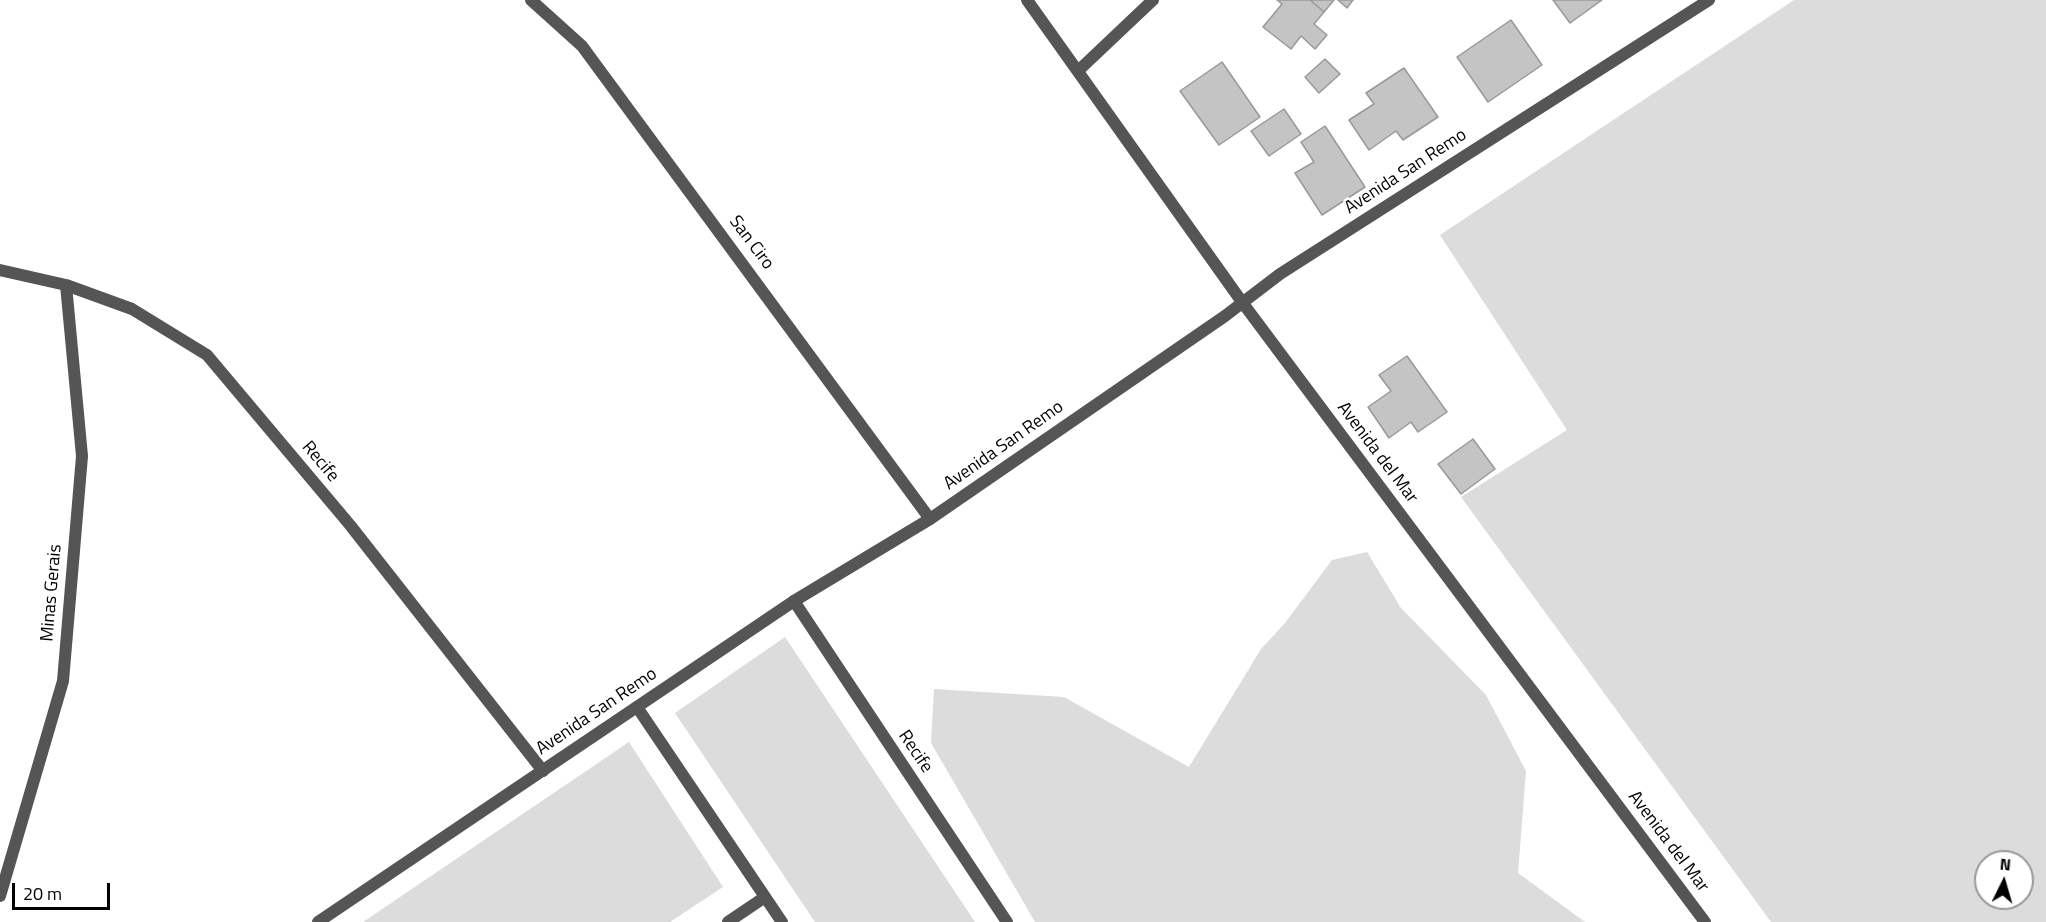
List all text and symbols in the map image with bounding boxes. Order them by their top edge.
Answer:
street label: Avenida San Remo [1341,125,1471,219]
street label: San Ciro [724,212,778,274]
street label: Avenida San Remo [940,397,1068,495]
street label: Avenida del Mar [1332,398,1422,508]
street label: Recife [297,437,343,487]
street label: Minas Gerais [37,543,67,643]
street label: Avenida San Remo [532,664,662,760]
street label: Recife [893,727,937,777]
street label: Avenida del Mar [1623,787,1713,897]
north arrow [1974,850,2034,910]
text: N [1999,852,2012,876]
scale bar [15,871,112,909]
text: 20 m [23,880,62,907]

